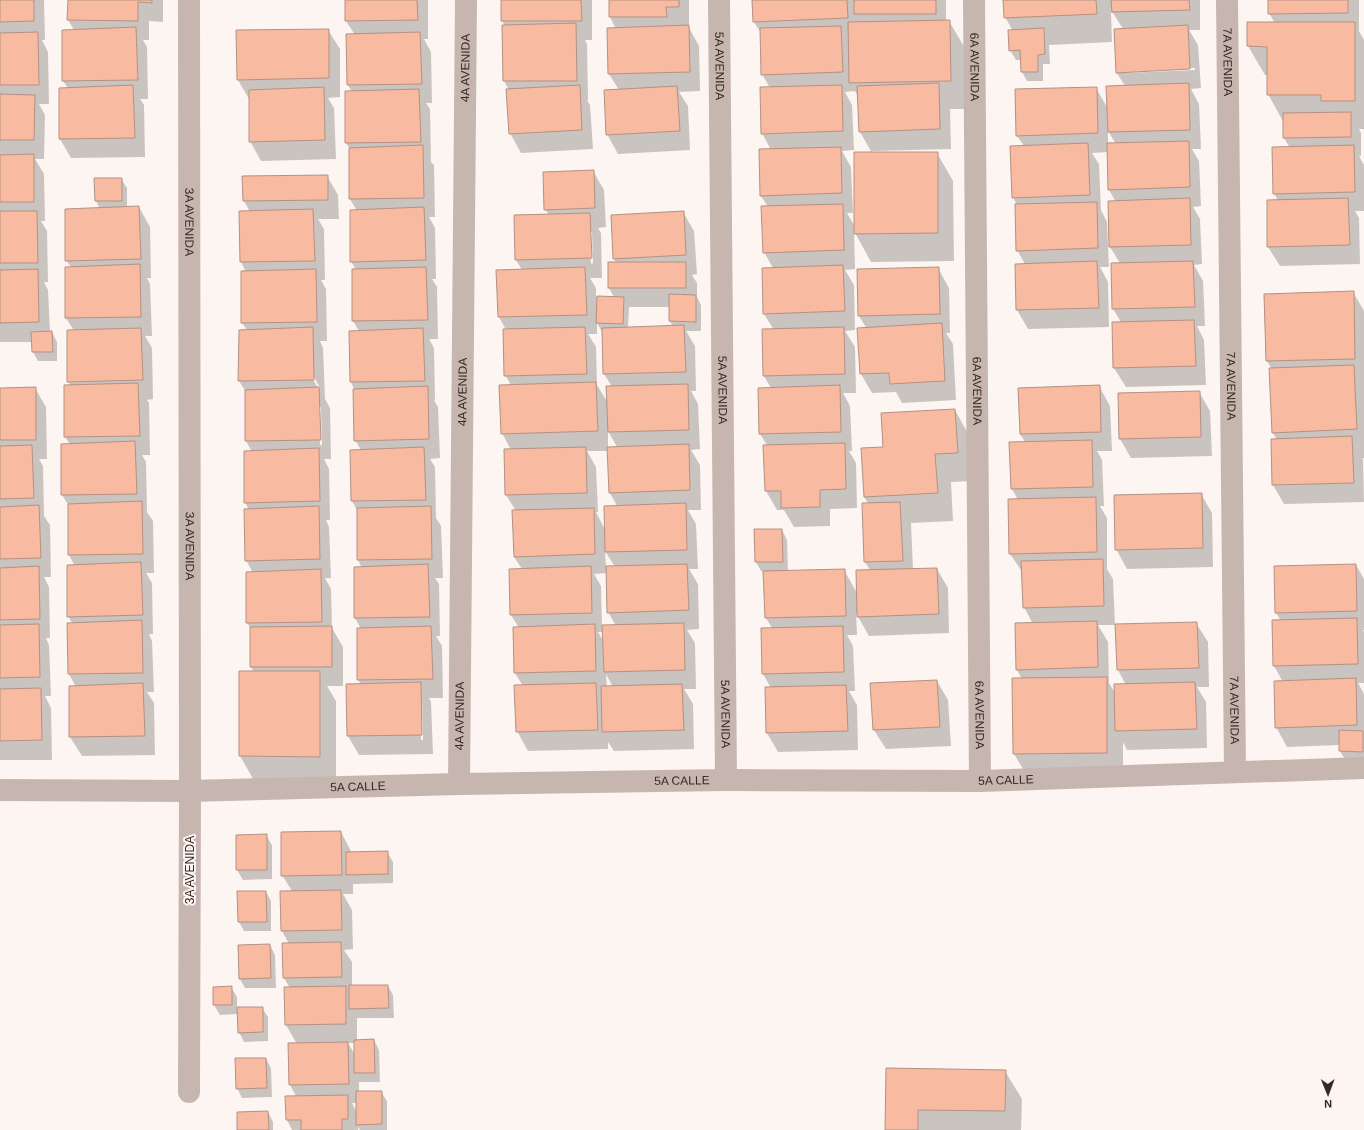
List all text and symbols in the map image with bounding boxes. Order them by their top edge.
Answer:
street label: 7A AVENIDA [1220,28,1235,96]
street label: 5A AVENIDA [712,32,727,100]
street label: 6A AVENIDA [967,33,982,101]
street label: 4A AVENIDA [458,34,473,102]
street label: 3A AVENIDA [182,188,196,256]
street label: 7A AVENIDA [1224,352,1238,420]
street label: 5A AVENIDA [715,356,730,424]
street label: 6A AVENIDA [970,357,984,425]
street label: 4A AVENIDA [455,358,470,426]
street label: 3A AVENIDA [183,512,197,580]
street label: 7A AVENIDA [1227,676,1242,744]
street label: 5A AVENIDA [718,680,733,748]
street label: 6A AVENIDA [972,681,987,749]
street label: 4A AVENIDA [452,682,467,750]
street label: 5A CALLE [978,772,1034,788]
street label: 5A CALLE [654,773,710,788]
street label: 5A CALLE [330,779,386,794]
street label: 3A AVENIDA [183,836,197,904]
north arrow [1308,1074,1348,1114]
text: N [1324,1098,1332,1110]

